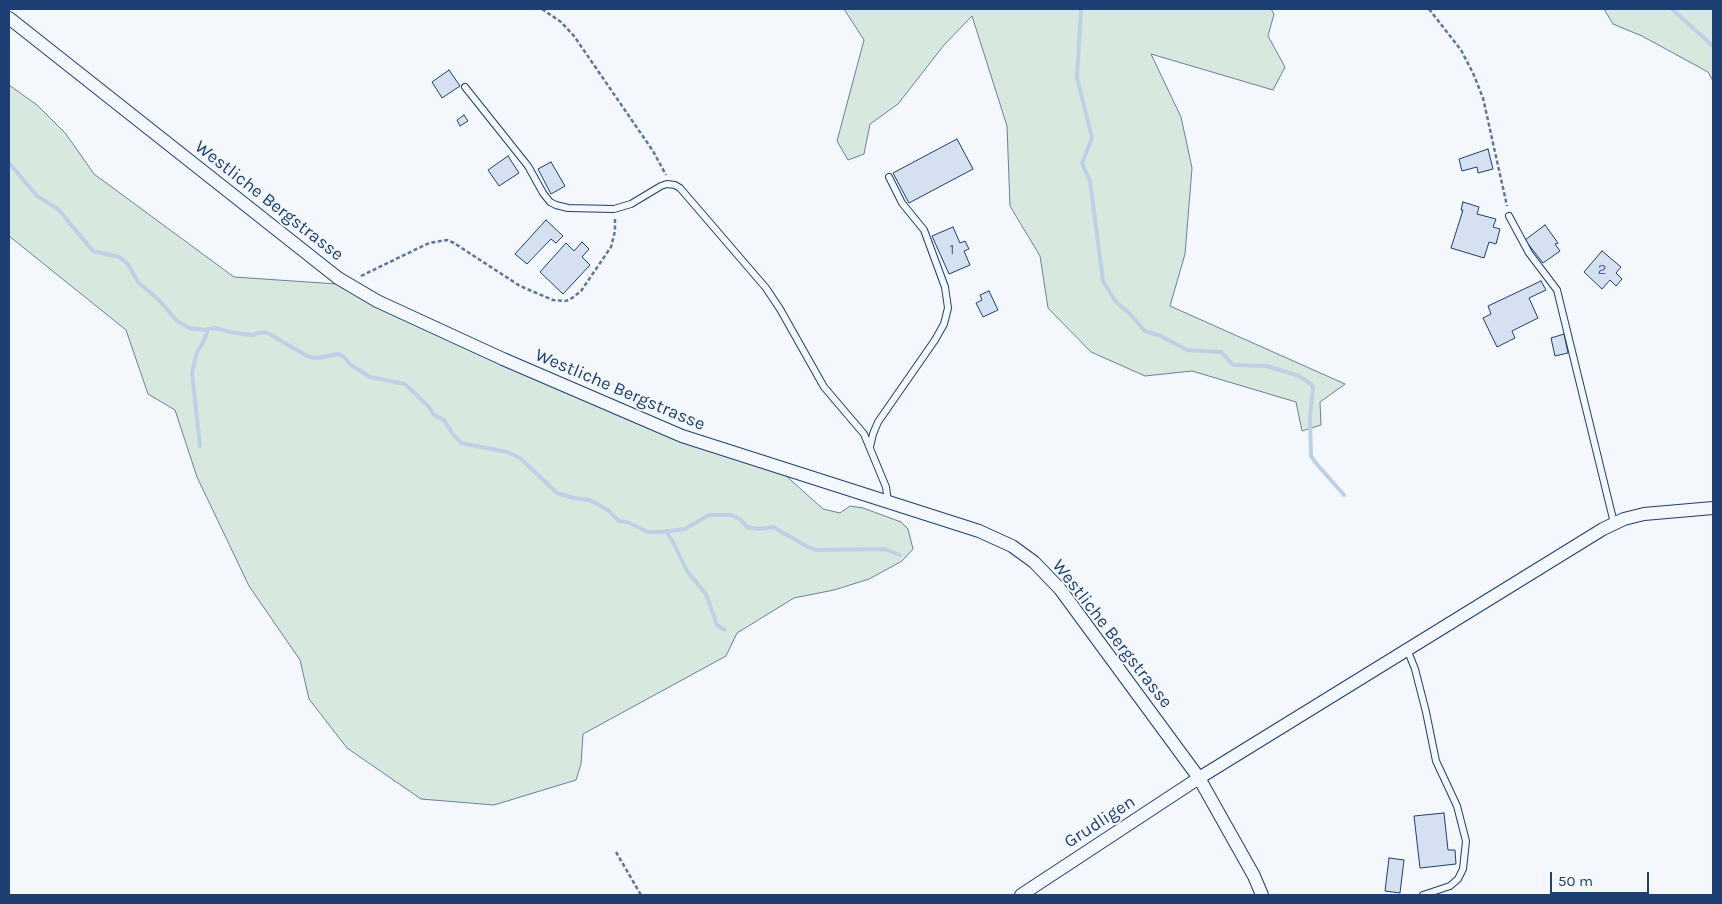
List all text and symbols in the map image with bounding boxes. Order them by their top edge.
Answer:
street label: Westliche Bergstrasse [190,136,348,266]
house number: 1 [950,241,954,259]
house number: 2 [1598,261,1606,279]
street label: Westliche Bergstrasse [532,344,708,436]
street label: Westliche Bergstrasse [1047,555,1177,713]
street label: Grudligen [1060,791,1140,853]
scale bar [1552,862,1651,894]
text: 50 m [1558,872,1593,890]

